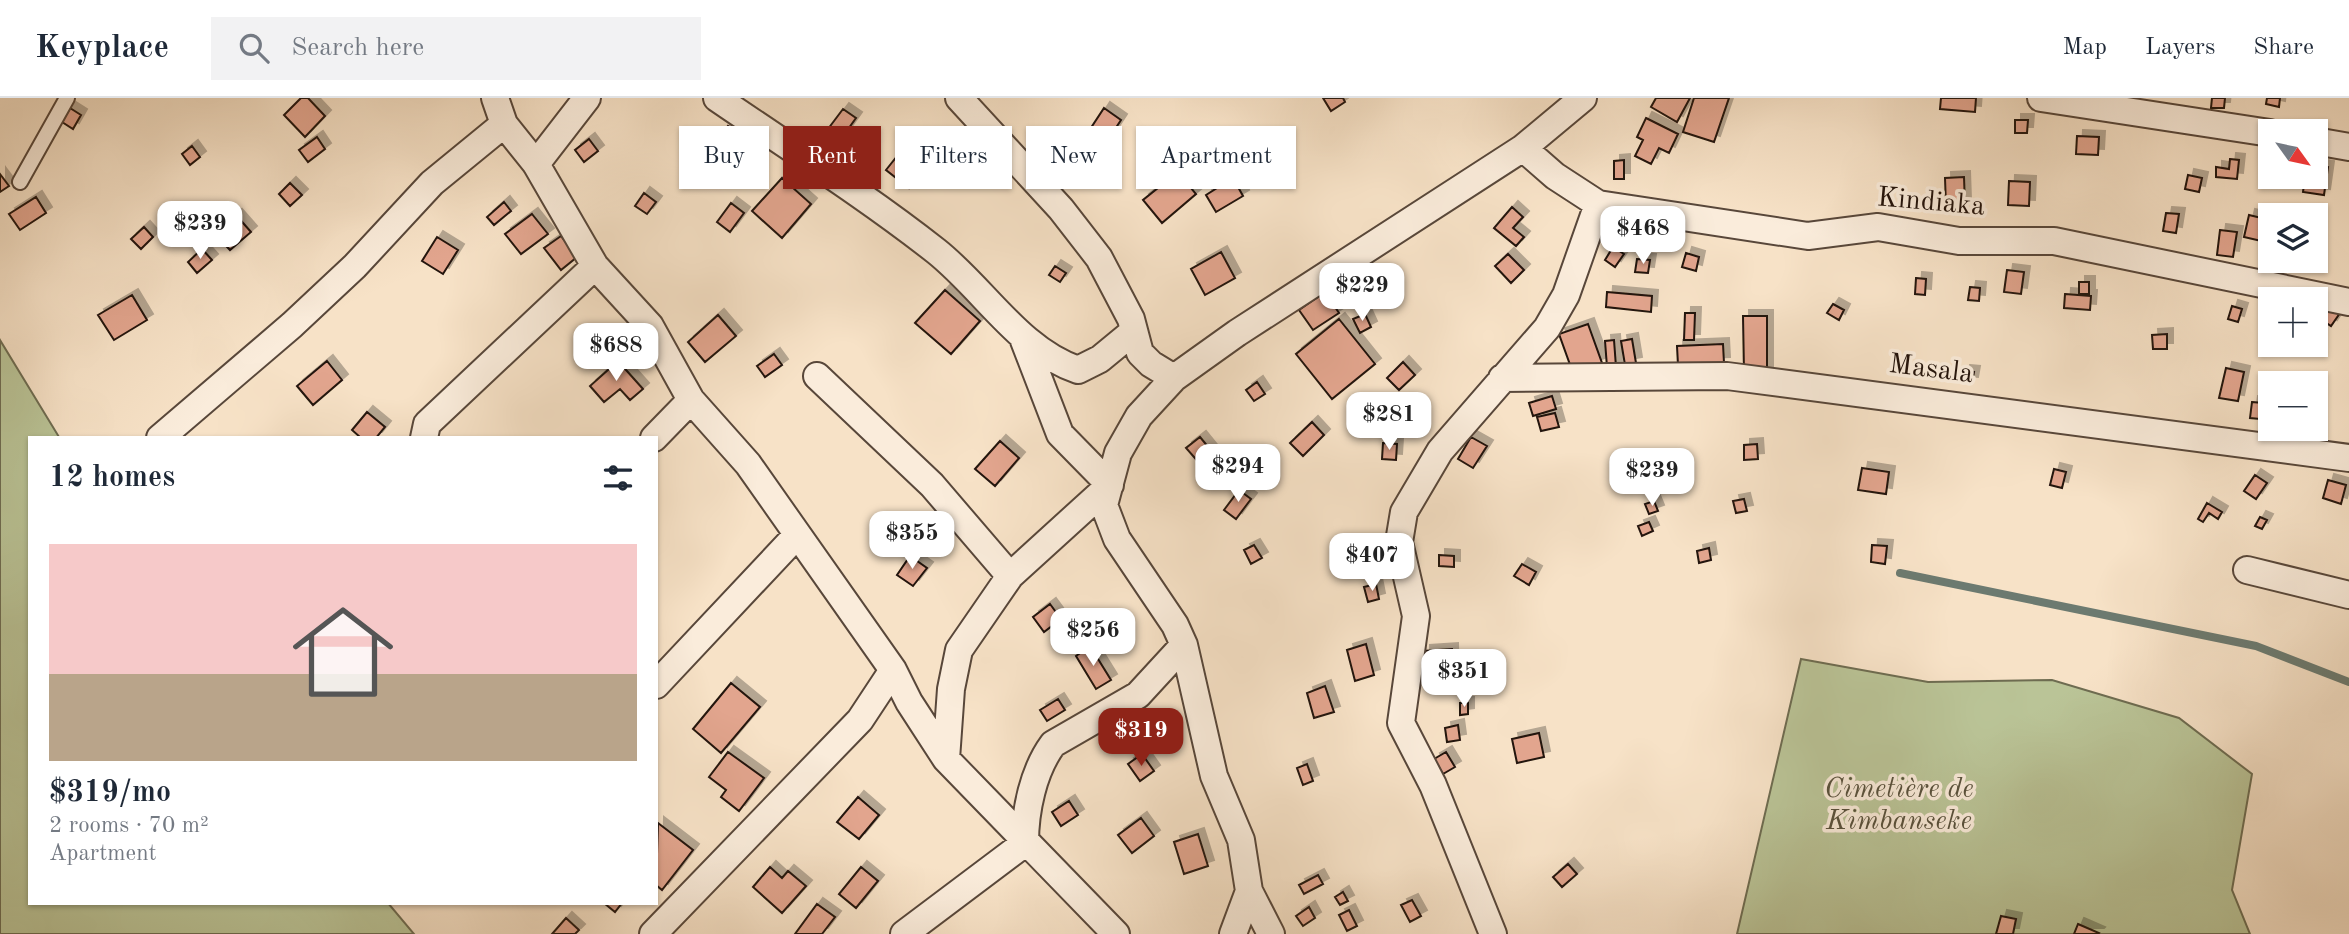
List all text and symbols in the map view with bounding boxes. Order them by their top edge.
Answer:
search box [211,17,701,80]
icon: search [235,29,273,67]
text: Keyplace [35,32,169,65]
text: Search here [291,35,424,61]
text: Map [2063,36,2107,60]
text: Layers [2145,36,2215,60]
text: Share [2253,36,2314,60]
north arrow [2258,119,2328,189]
map controls [2258,119,2328,441]
chip: Buy [679,126,769,189]
chip: Rent [783,126,881,189]
chip: Filters [895,126,1012,189]
chip: New [1026,126,1122,189]
chip: Apartment [1136,126,1296,189]
street label: Kindiaka [1876,184,1986,222]
pin: $239 [159,202,241,261]
button: layers [2258,203,2328,273]
pin: $468 [1602,206,1684,266]
text: $239 [173,212,227,235]
text: $468 [1616,217,1670,240]
pin: $229 [1321,264,1403,323]
text: $229 [1335,274,1389,297]
button: + [2258,287,2328,357]
pin: $688 [575,324,657,383]
text: $688 [589,334,643,357]
street label: Masala [1887,351,1975,389]
button: − [2258,371,2328,441]
pin: $281 [1348,392,1430,452]
text: $281 [1362,403,1416,426]
pin: $294 [1197,444,1279,504]
pin: $239 [1611,448,1693,508]
text: $294 [1211,455,1265,478]
icon: filters [599,459,637,497]
text: $239 [1625,459,1679,482]
text: 12 homes [49,463,175,493]
pin: $355 [871,512,953,571]
text: $355 [885,522,939,545]
pin: $407 [1331,533,1413,593]
text: $407 [1345,544,1399,567]
icon: home [280,589,406,715]
pin: $256 [1052,608,1134,668]
text: $256 [1066,619,1120,642]
pin: $351 [1423,650,1505,709]
text: $351 [1437,660,1491,683]
pin: $319 [1100,708,1182,768]
text: $319 [1114,719,1168,742]
park label: Cimetière de Kimbanseke [1824,776,1974,836]
text: $319/mo [49,778,171,808]
text: 2 rooms · 70 m² [49,814,209,837]
text: Apartment [49,842,157,865]

